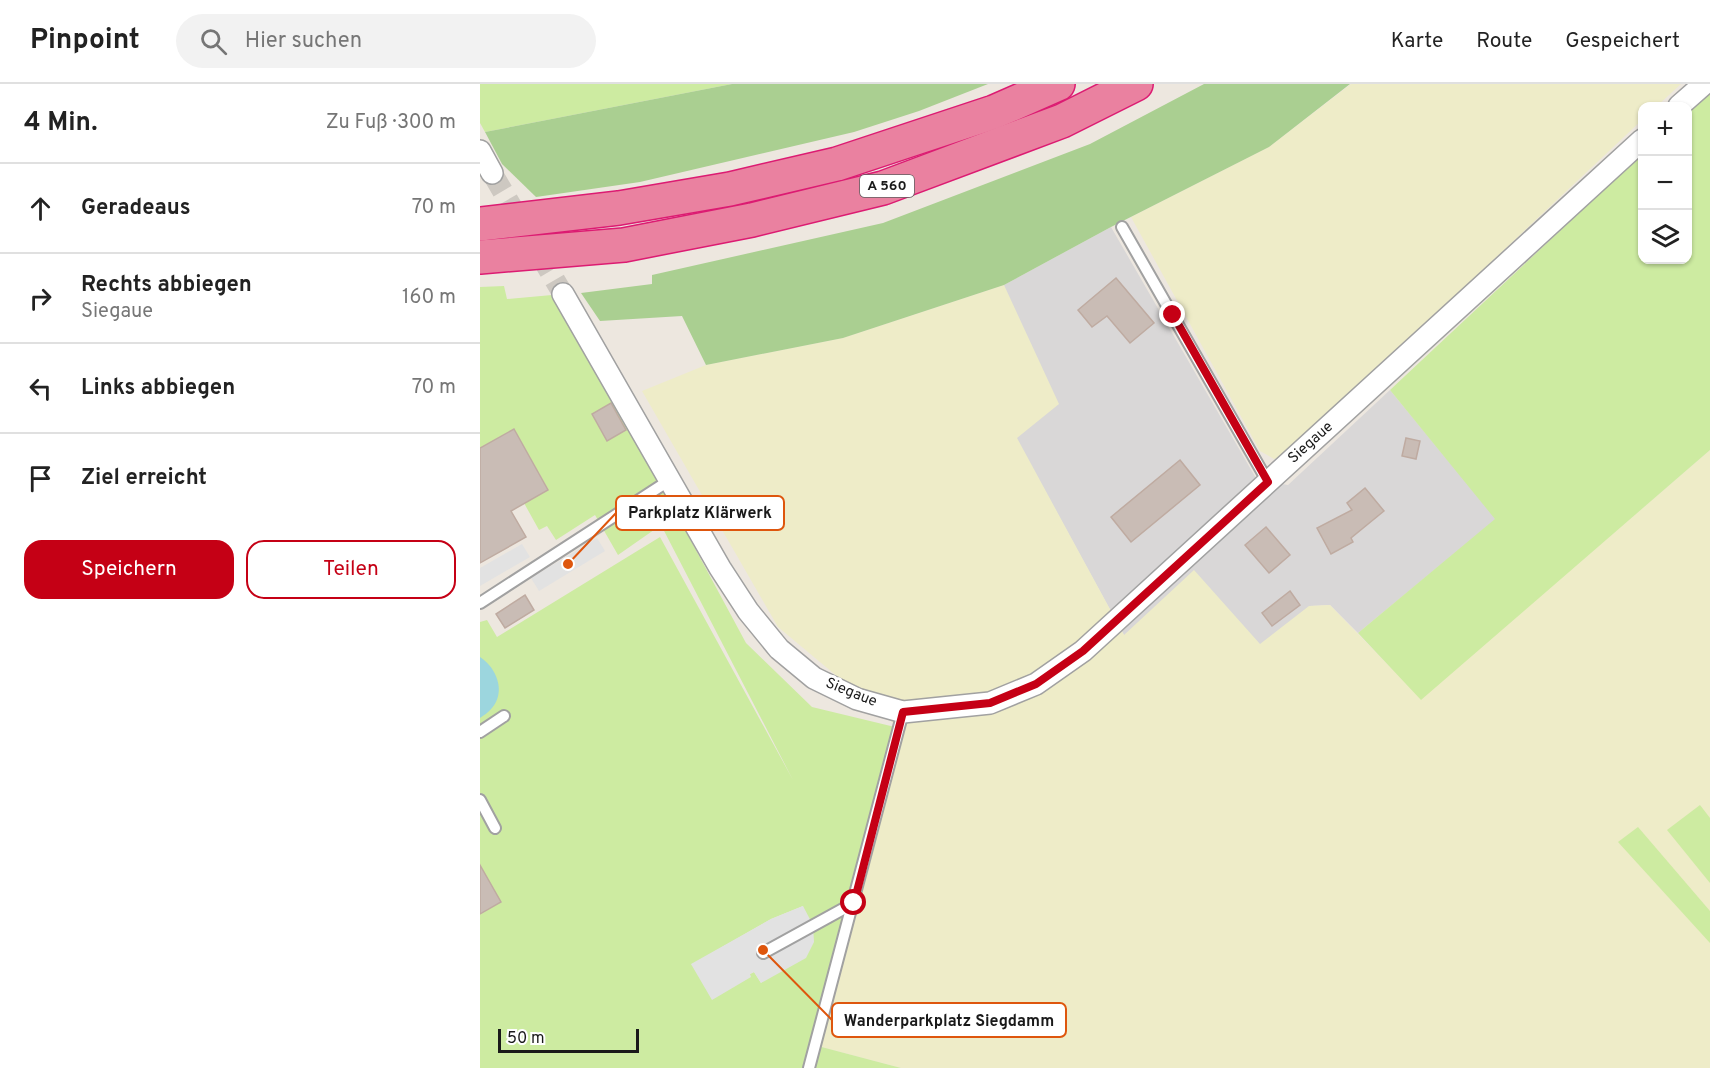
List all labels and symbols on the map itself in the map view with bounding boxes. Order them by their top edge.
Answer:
road number: A 560 [860,175,914,197]
route end [1159,301,1185,327]
street label: Siegaue [1285,418,1337,468]
callout: Parkplatz Klärwerk [616,496,784,530]
text: Parkplatz Klärwerk [628,504,772,524]
street label: Siegaue [822,674,880,712]
route start [840,889,866,915]
callout: Wanderparkplatz Siegdamm [832,1003,1066,1037]
text: Wanderparkplatz Siegdamm [844,1012,1054,1032]
scale bar [498,1026,639,1054]

